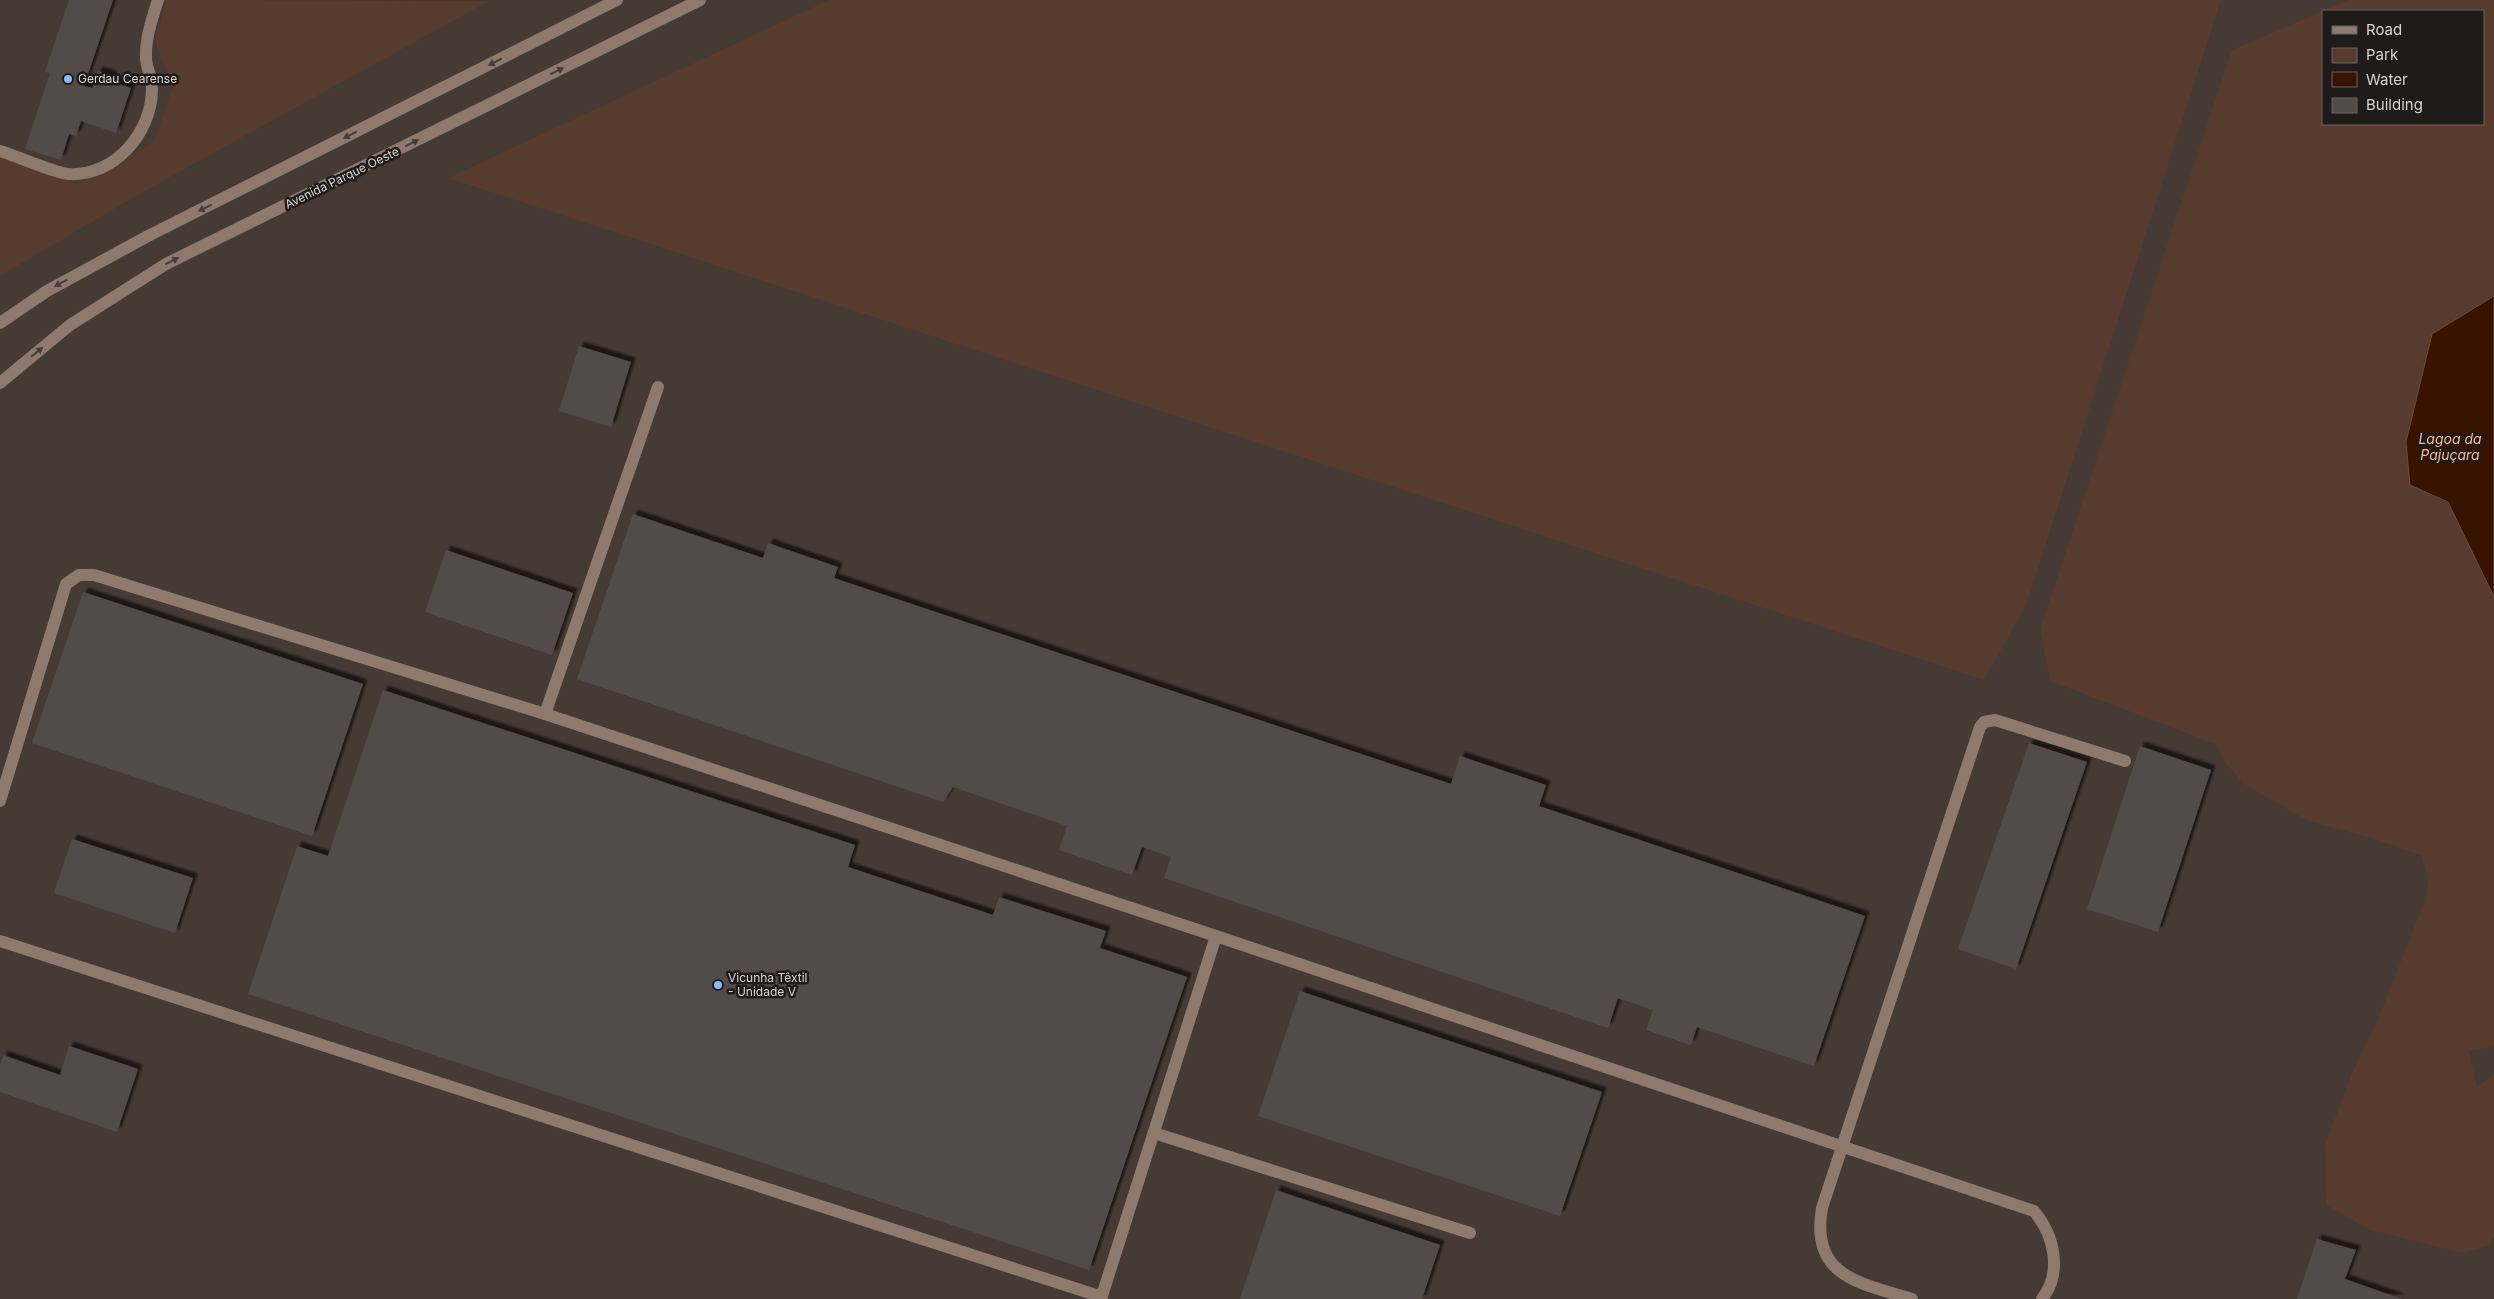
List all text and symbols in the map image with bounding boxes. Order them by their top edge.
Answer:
legend [2322,10,2484,125]
text: Road [2366,20,2402,39]
text: Park [2366,45,2399,64]
one-way arrow [488,58,502,66]
one-way arrow [550,67,564,75]
text: Water [2366,70,2408,89]
place label: Gerdau Cearense [78,71,177,86]
marker: Gerdau Cearense [62,73,74,85]
text: Building [2366,95,2423,114]
one-way arrow [343,131,358,139]
one-way arrow [405,139,419,147]
street label: Avenida Parque Oeste [282,143,401,212]
one-way arrow [198,204,212,212]
one-way arrow [165,257,179,265]
one-way arrow [54,279,68,288]
one-way arrow [31,346,43,358]
water label: Lagoa da Pajuçara [2418,430,2482,463]
place label: Vicunha Têxtil - Unidade V [728,970,808,999]
marker: Vicunha Têxtil - Unidade V [712,979,724,991]

